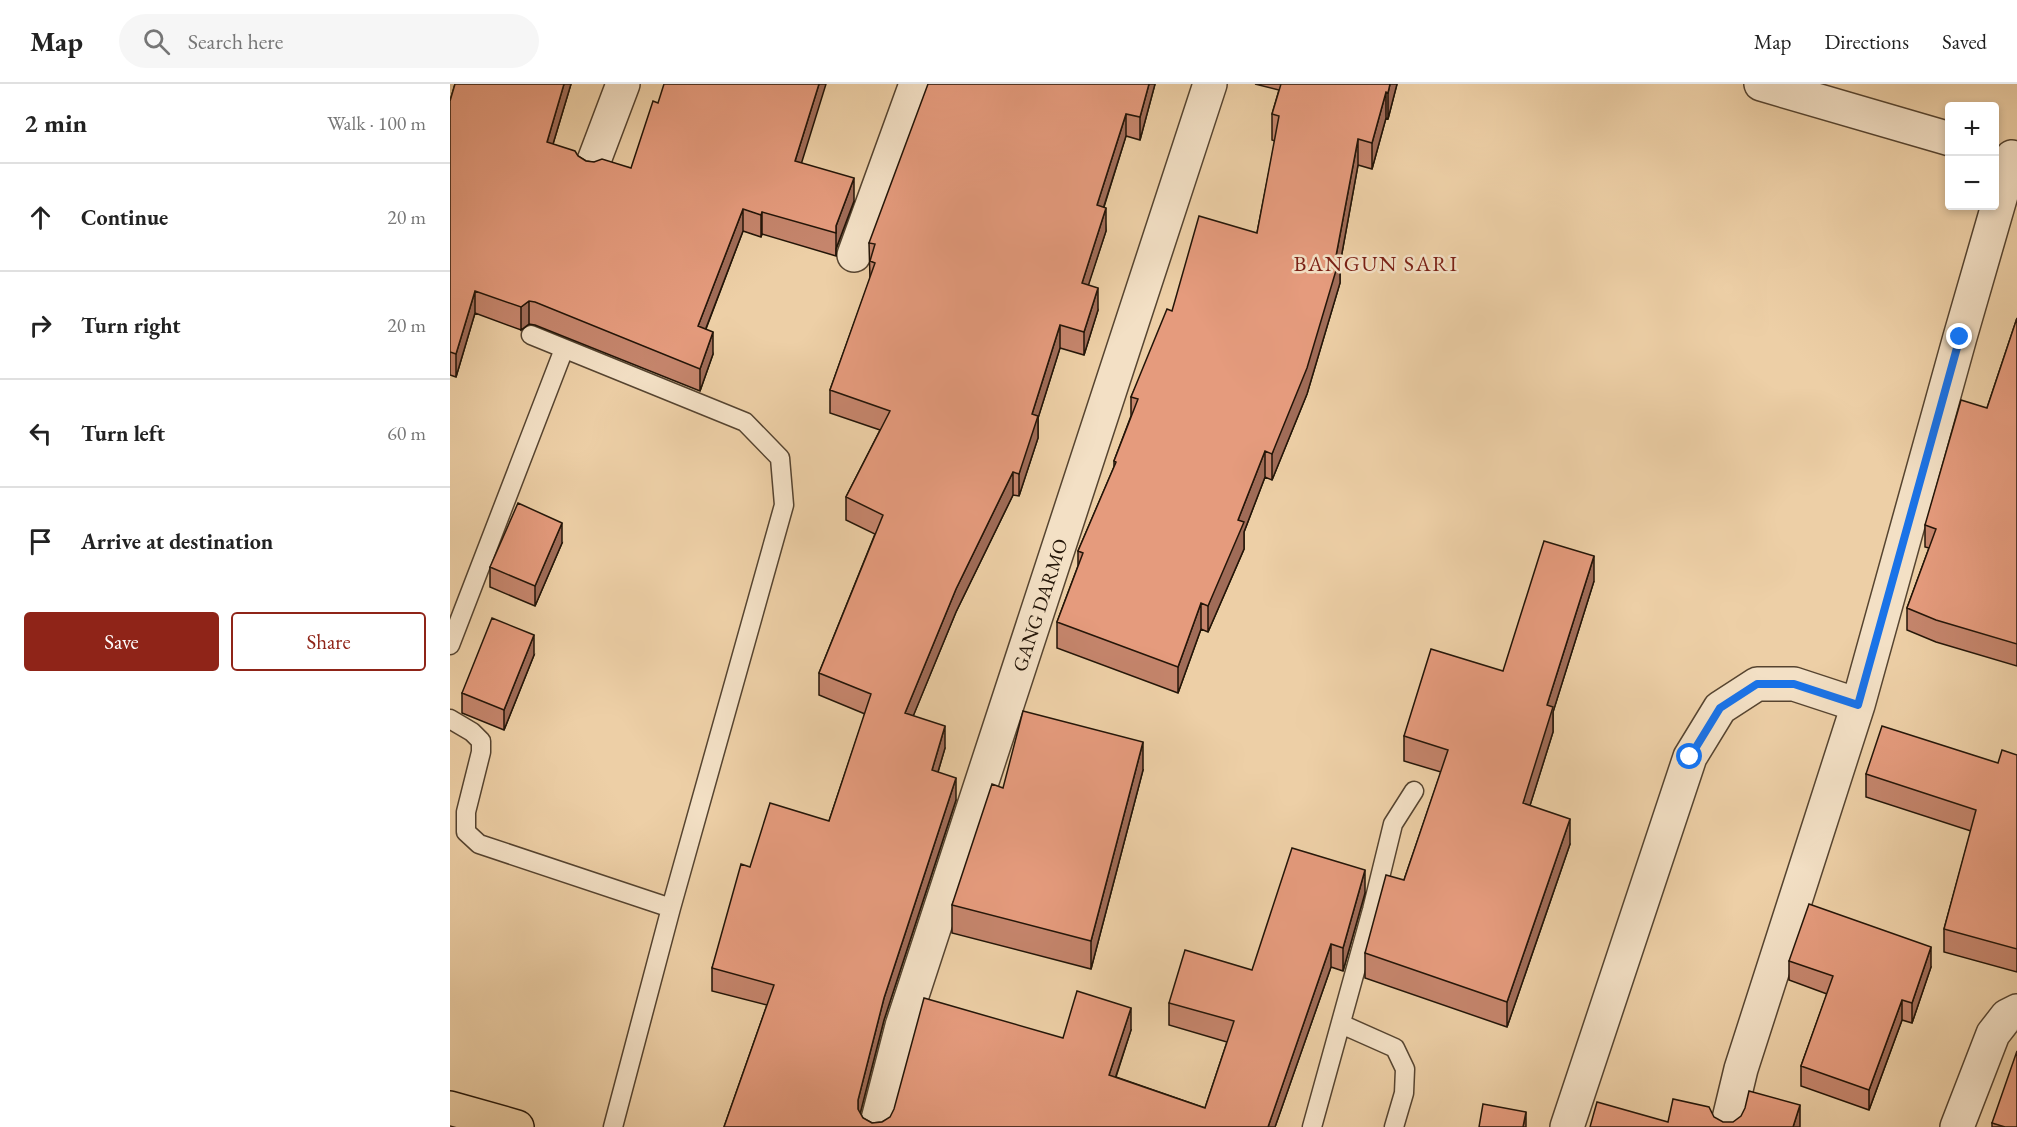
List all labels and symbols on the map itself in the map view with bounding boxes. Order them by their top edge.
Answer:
district label: BANGUN SARI [1294,249,1458,278]
route end [1946,323,1972,349]
street label: GANG DARMO [1006,535,1074,675]
route start [1676,743,1702,769]

